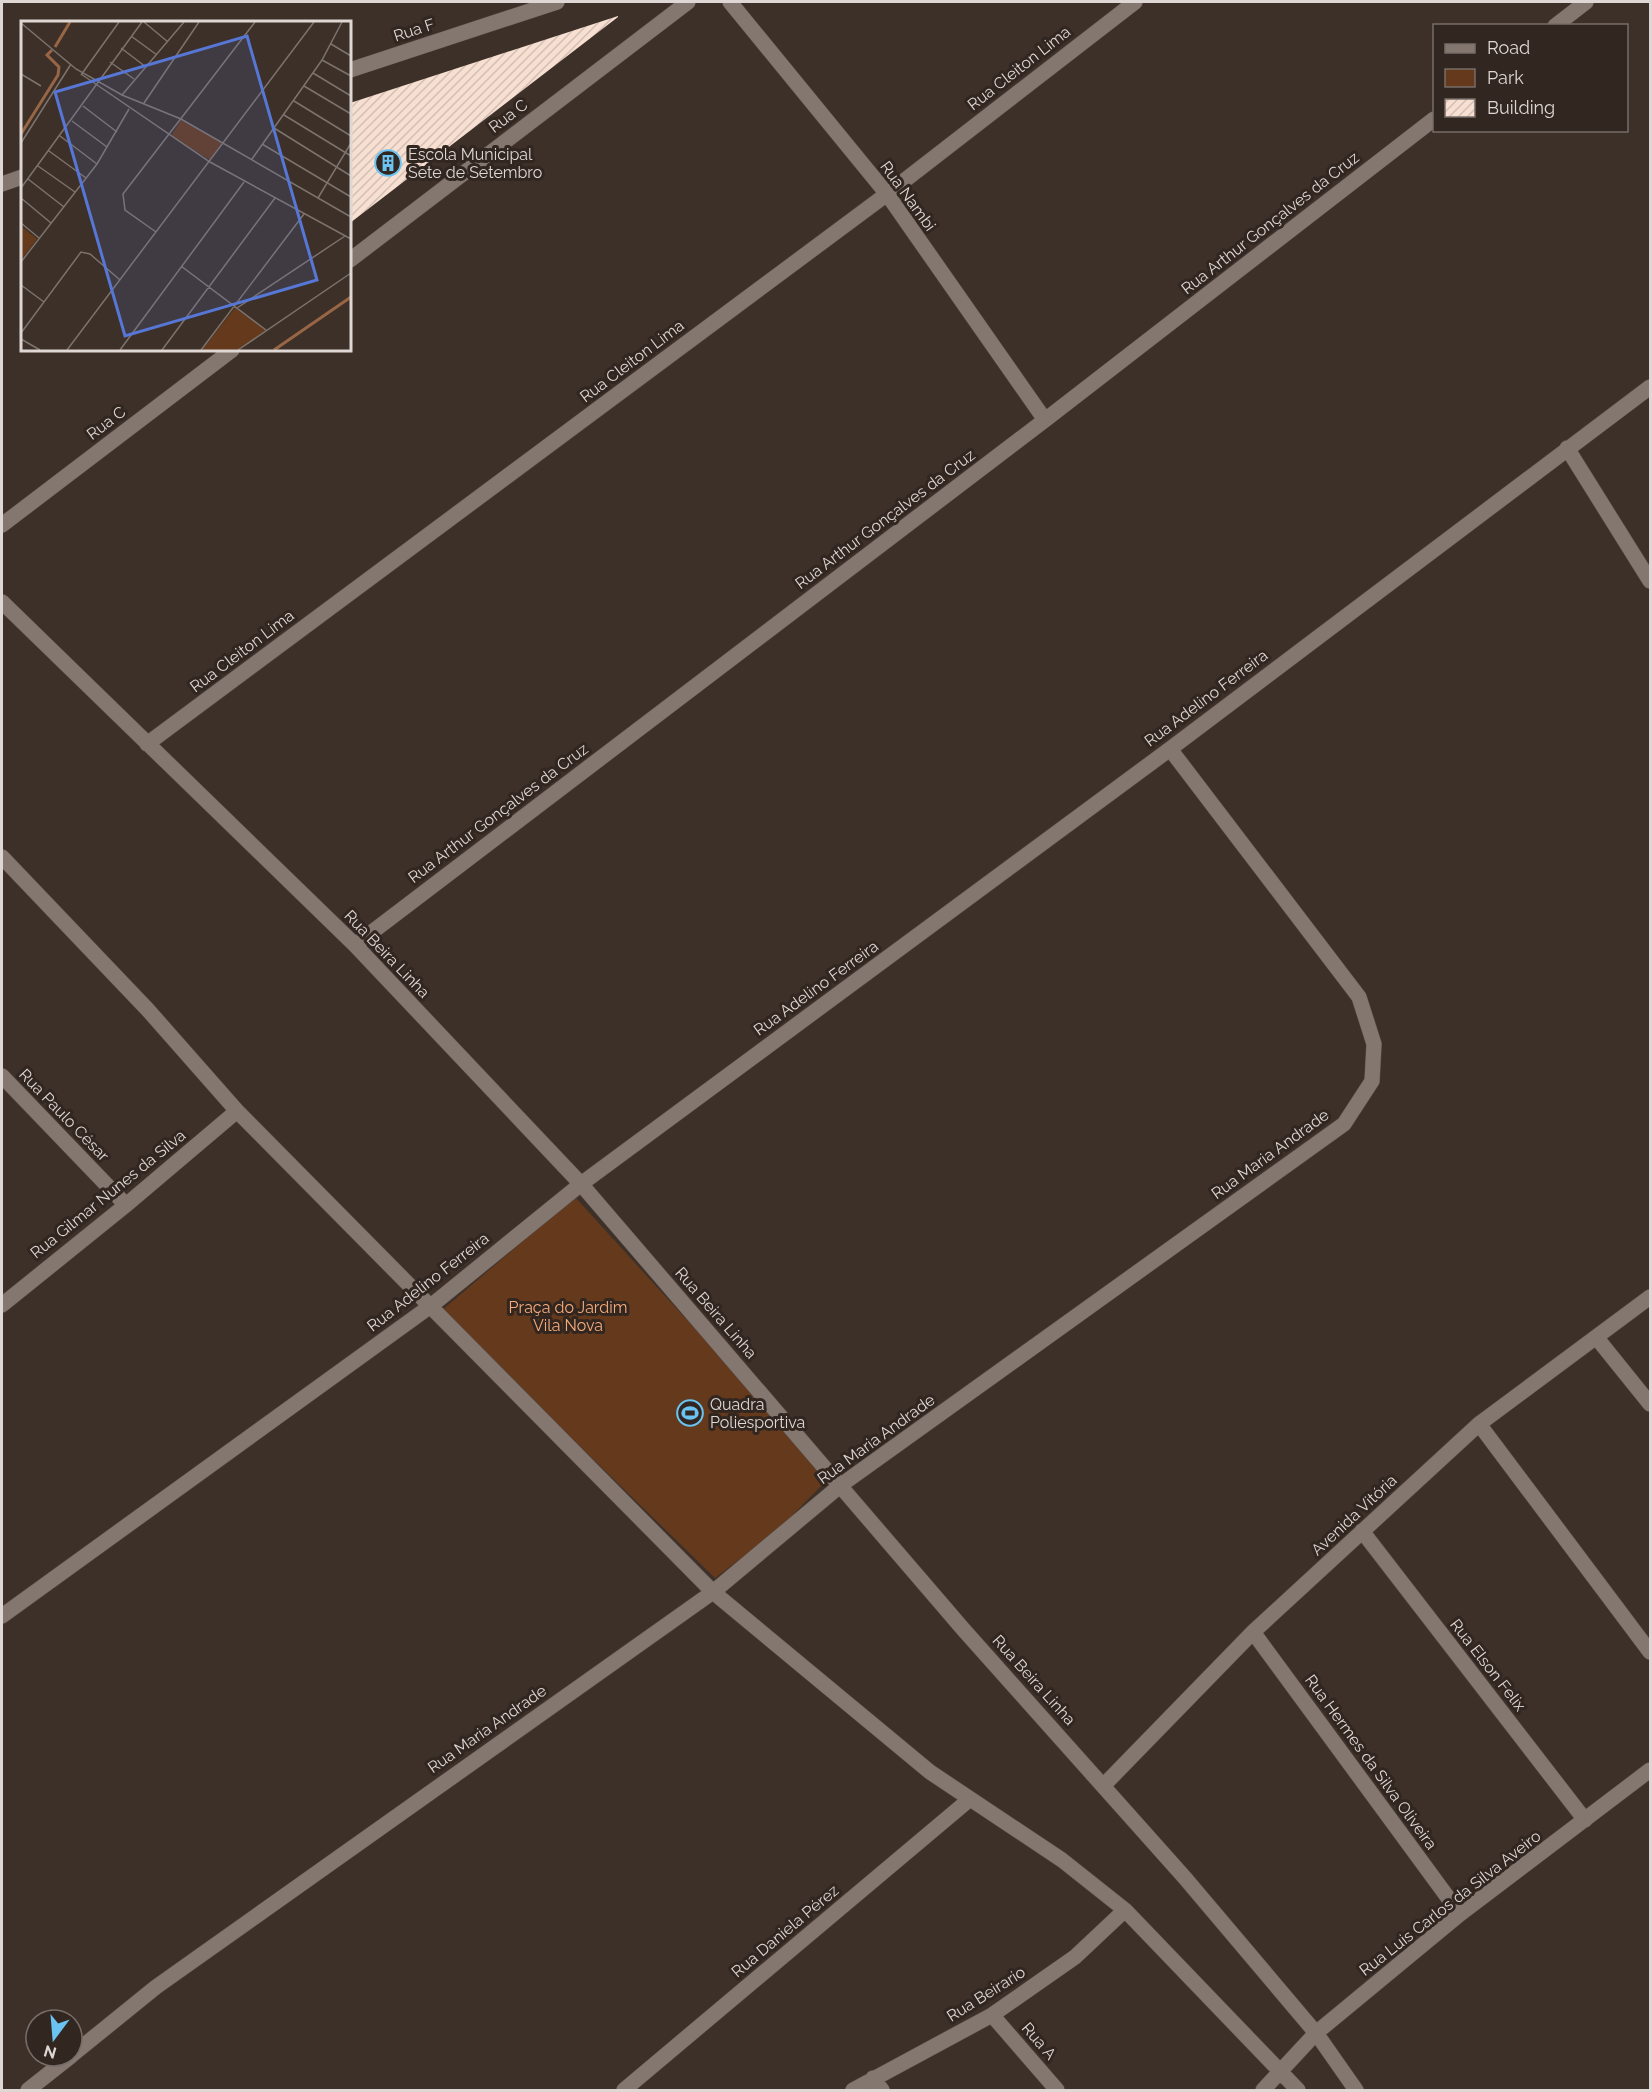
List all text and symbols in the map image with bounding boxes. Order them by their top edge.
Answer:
street label: Rua F [391,14,437,46]
inset map [21,21,351,351]
street label: Rua Cleiton Lima [964,22,1074,114]
legend [1433,24,1628,132]
text: Road [1487,37,1530,58]
text: Park [1487,67,1524,88]
street label: Rua C [485,95,531,137]
text: Building [1487,97,1555,118]
place label: Escola Municipal Sete de Setembro [408,145,542,182]
building icon: Escola Municipal Sete de Setembro [373,148,403,178]
street label: Rua Arthur Gonçalves da Cruz [1177,148,1363,298]
street label: Rua Nambi [876,157,940,235]
street label: Rua Cleiton Lima [576,316,688,406]
street label: Rua C [83,402,129,444]
street label: Rua Arthur Gonçalves da Cruz [791,445,979,593]
street label: Rua Cleiton Lima [186,606,298,696]
street label: Rua Adelino Ferreira [1141,645,1271,751]
street label: Rua Arthur Gonçalves da Cruz [404,739,592,887]
street label: Rua Beira Linha [340,906,434,1002]
street label: Rua Adelino Ferreira [750,936,882,1040]
street label: Rua Paulo César [15,1065,113,1165]
street label: Rua Maria Andrade [1208,1105,1332,1203]
street label: Rua Gilmar Nunes da Silva [27,1126,189,1262]
street label: Rua Adelino Ferreira [363,1229,493,1335]
street label: Rua Beira Linha [671,1263,761,1363]
park label: Praça do Jardim Vila Nova [509,1298,627,1335]
street label: Rua Maria Andrade [814,1390,938,1488]
place label: Quadra Poliesportiva [710,1395,805,1432]
sports icon: Quadra Poliesportiva [675,1398,705,1428]
street label: Avenida Vitória [1307,1471,1401,1559]
street label: Rua Elson Felix [1446,1615,1530,1715]
street label: Rua Beira Linha [989,1631,1079,1729]
street label: Rua Hermes da Silva Oliveira [1301,1671,1441,1853]
street label: Rua Maria Andrade [424,1681,550,1777]
street label: Rua Luis Carlos da Silva Aveiro [1356,1826,1544,1980]
street label: Rua Daniela Pérez [728,1881,842,1981]
street label: Rua Beirario [943,1962,1029,2026]
north arrow [24,2008,84,2068]
street label: Rua A [1018,2019,1060,2064]
text: N [42,2041,58,2063]

